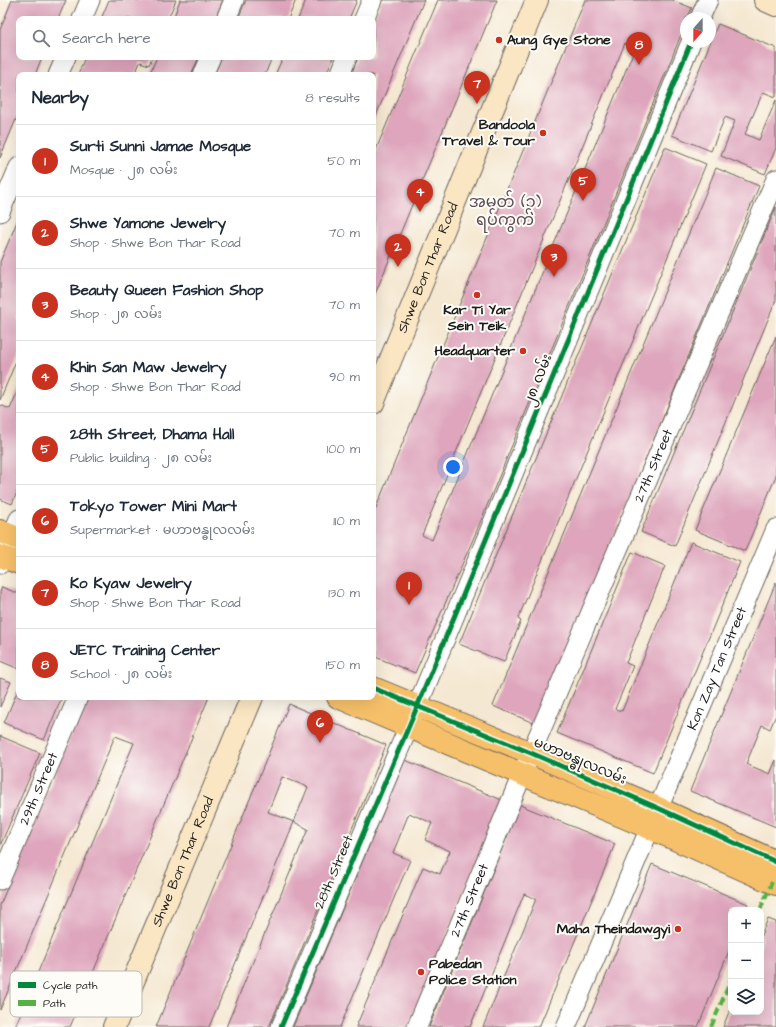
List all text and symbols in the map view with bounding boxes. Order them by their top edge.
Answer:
north arrow [680,12,716,48]
search box [16,16,376,60]
icon: search [30,27,52,49]
text: Search here [62,28,151,49]
place label: Aung Gye Stone [507,30,611,51]
pin: 8 [626,32,652,65]
marker: Aung Gye Stone [494,35,504,45]
pin: 7 [464,71,490,104]
text: Nearby [32,86,89,110]
text: 8 results [305,89,360,107]
place label: Bandoola Travel & Tour [441,115,536,151]
marker: Bandoola Travel & Tour [538,128,548,138]
text: Surti Sunni Jamae Mosque [70,136,251,157]
text: 1 [44,152,46,170]
text: 50 m [327,152,360,170]
text: Mosque · ၂၈ လမ်း [70,161,178,179]
pin: 5 [570,168,596,201]
pin: 4 [407,179,433,212]
district label: အမှတ် (၃) ရပ်ကွက် [469,190,542,233]
street label: Shwe Bon Thar Road [393,200,464,336]
text: Shwe Yamone Jewelry [70,213,226,234]
text: 2 [41,224,49,242]
text: 70 m [328,224,360,242]
text: Shop · Shwe Bon Thar Road [70,234,241,252]
pin: 2 [385,234,411,267]
pin: 3 [541,244,567,277]
text: Beauty Queen Fashion Shop [70,280,263,301]
marker: Kar Ti Yar Sein Teik [472,290,482,300]
text: 3 [42,296,48,314]
text: 70 m [328,296,360,314]
place label: Kar Ti Yar Sein Teik [443,300,511,336]
text: Shop · ၂၈ လမ်း [70,305,162,323]
place label: Headquarter [435,341,515,361]
marker: Headquarter [518,346,528,356]
street label: ၂၈ လမ်း [518,351,558,409]
text: Khin San Maw Jewelry [70,357,226,378]
text: 4 [41,368,49,386]
text: 90 m [329,368,360,386]
text: Shop · Shwe Bon Thar Road [70,378,241,396]
text: 28th Street, Dhama Hall [70,424,234,445]
street label: 27th Street [629,426,678,506]
text: 5 [40,440,50,458]
text: 100 m [327,440,360,458]
text: Public building · ၂၈ လမ်း [70,449,212,467]
your location [443,457,463,477]
text: Tokyo Tower Mini Mart [70,496,237,517]
text: 6 [41,512,49,530]
text: 110 m [333,512,360,530]
text: Supermarket · မဟာဗန္ဓုလလမ်း [70,521,255,539]
pin: 1 [396,572,422,605]
text: Ko Kyaw Jewelry [70,573,192,594]
text: 7 [41,584,49,602]
text: 130 m [328,584,360,602]
text: Shop · Shwe Bon Thar Road [70,594,241,612]
street label: Kon Zay Tan Street [682,604,752,733]
text: JETC Training Center [70,640,220,661]
text: 8 [41,656,49,674]
text: 150 m [326,656,360,674]
text: School · ၂၈ လမ်း [70,665,172,683]
pin: 6 [307,710,333,743]
street label: မဟာဗန္ဓုလလမ်း [530,731,630,791]
street label: 29th Street [14,749,63,828]
street label: Shwe Bon Thar Road [147,794,219,930]
street label: 28th Street [309,832,359,912]
street label: 27th Street [445,860,494,940]
map controls [728,907,764,1015]
button: + [728,907,764,943]
place label: Maha Theindawgyi [557,919,671,940]
marker: Maha Theindawgyi [673,924,683,934]
button: − [728,943,764,979]
place label: Pabedan Police Station [429,954,517,990]
marker: Pabedan Police Station [416,967,426,977]
legend [10,971,142,1017]
text: Cycle path [43,978,98,994]
button: layers [728,979,764,1015]
text: Path [43,996,66,1011]

